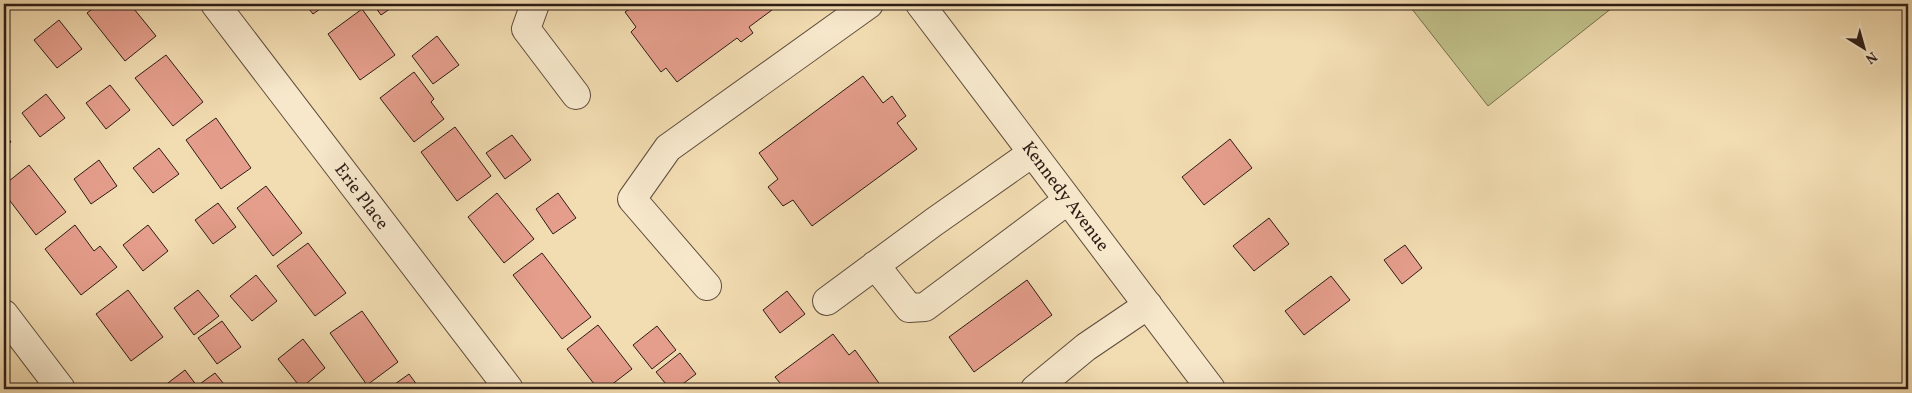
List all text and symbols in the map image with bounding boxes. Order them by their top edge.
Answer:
north arrow [1840,22,1890,72]
text: N [1861,47,1881,68]
street label: Kennedy Avenue [1015,137,1114,257]
street label: Erie Place [328,159,394,235]

